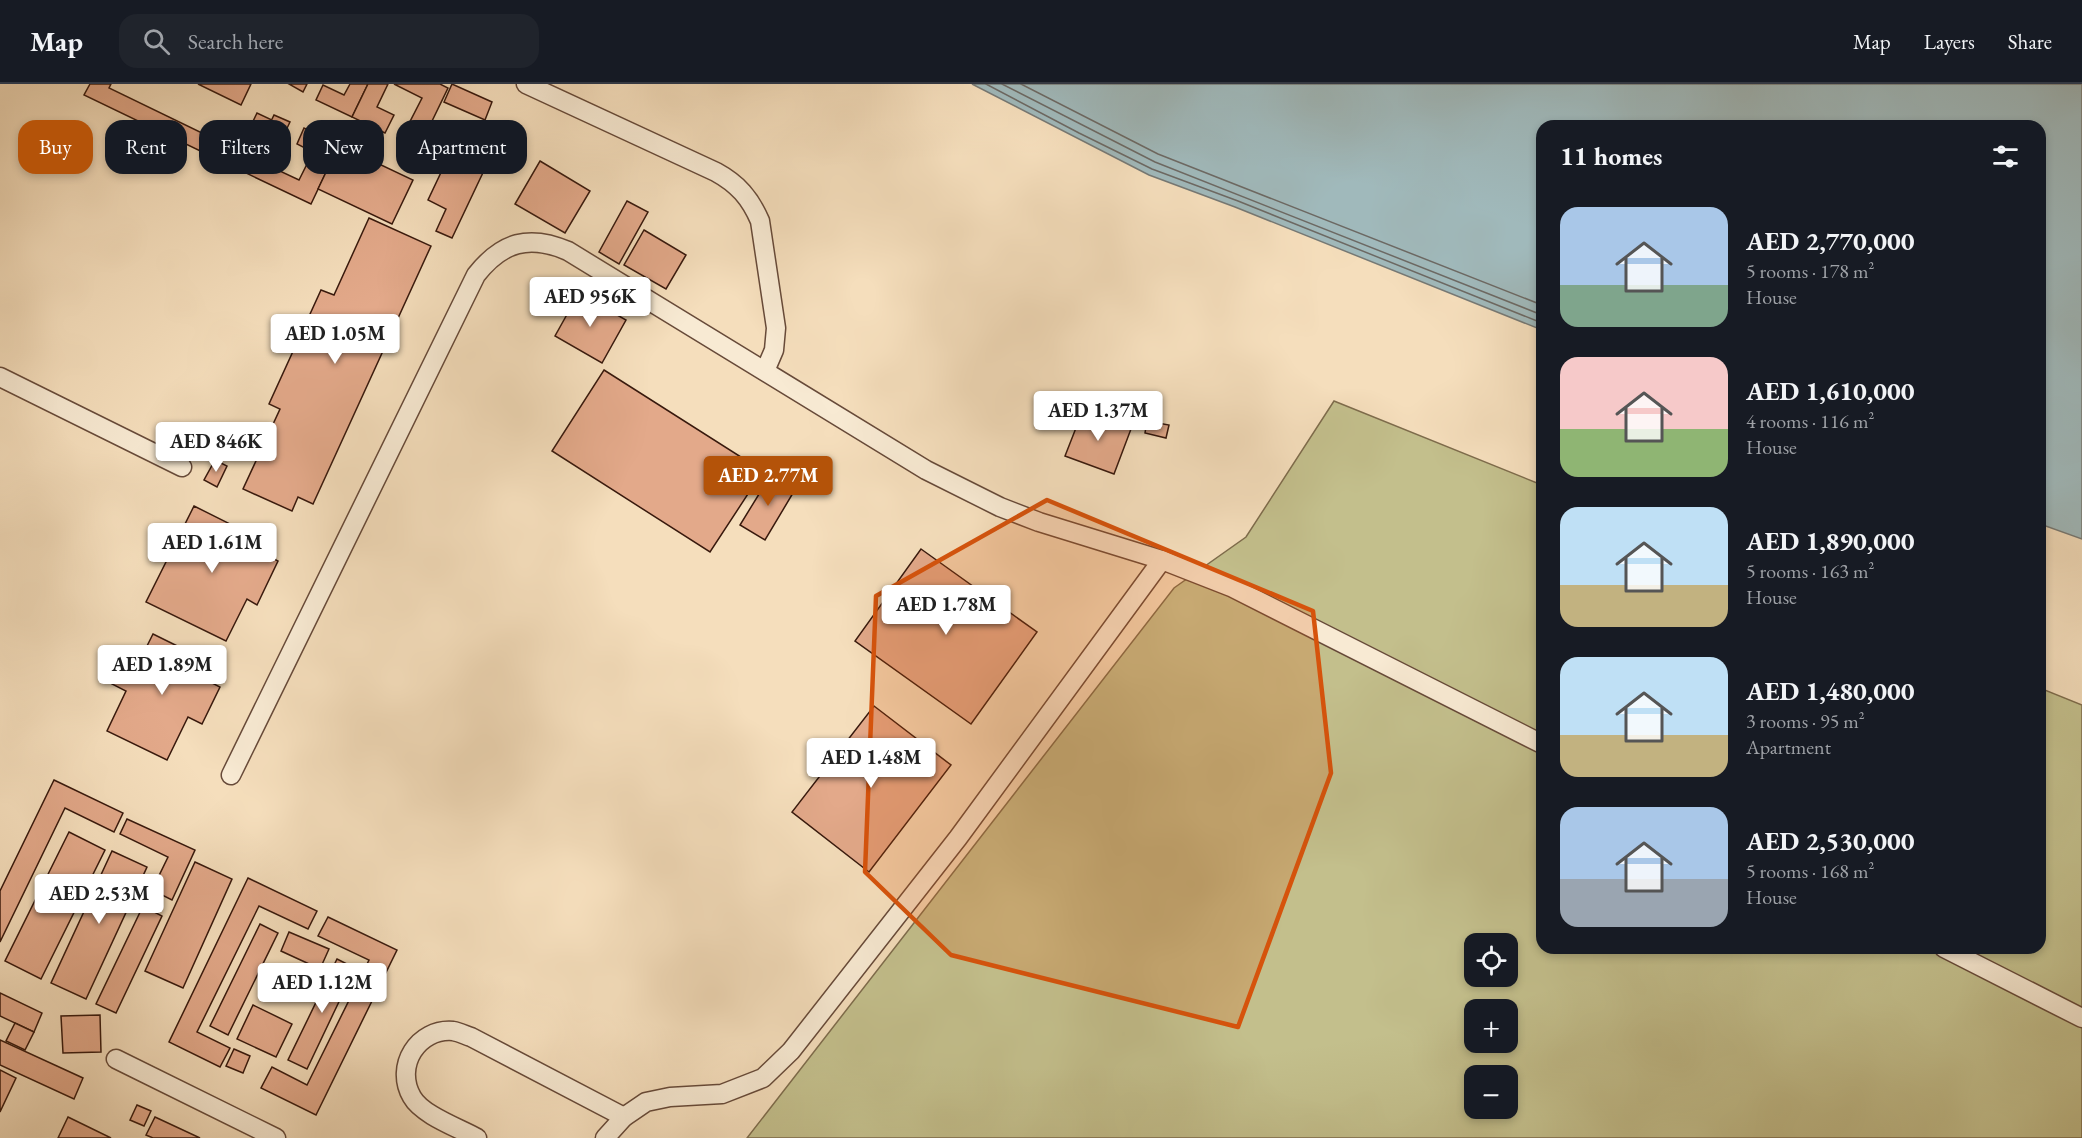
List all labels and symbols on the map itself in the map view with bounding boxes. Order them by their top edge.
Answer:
pin: AED 956K [528,277,652,328]
pin: AED 1.05M [266,314,404,365]
pin: AED 1.37M [1029,391,1167,442]
pin: AED 846K [154,422,278,473]
pin: AED 2.77M [699,456,837,507]
pin: AED 1.61M [143,523,281,574]
pin: AED 1.78M [877,585,1015,636]
pin: AED 1.89M [93,645,231,696]
pin: AED 1.48M [802,738,940,789]
pin: AED 2.53M [30,874,168,925]
pin: AED 1.12M [253,963,391,1014]

